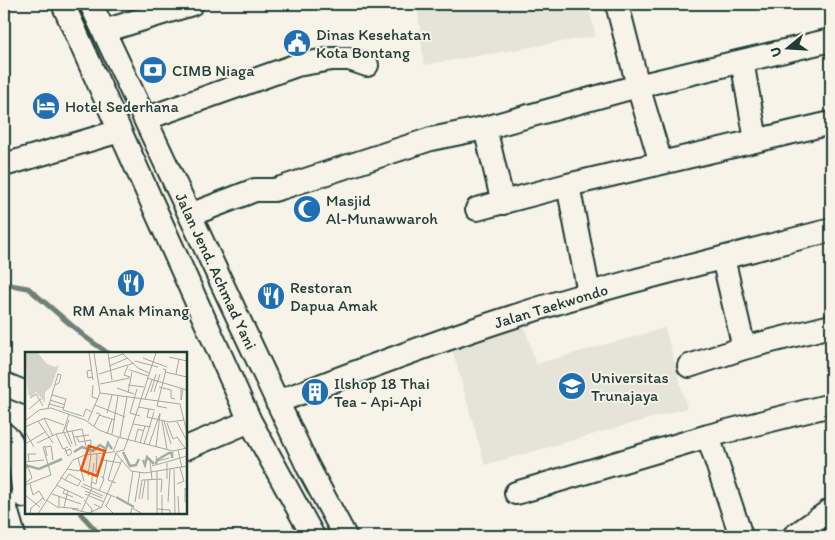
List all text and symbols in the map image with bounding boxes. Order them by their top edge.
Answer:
north arrow [762,22,812,72]
place label: Dinas Kesehatan Kota Bontang [316,25,431,62]
public building icon: Dinas Kesehatan Kota Bontang [282,28,312,58]
text: U [767,45,786,59]
bank icon: CIMB Niaga [138,55,168,85]
place label: CIMB Niaga [172,61,255,80]
hotel icon: Hotel Sederhana [31,91,61,121]
place label: Hotel Sederhana [65,97,179,116]
street label: Jalan Jend. Achmad Yani [171,190,261,352]
place label: Masjid Al-Munawwaroh [326,191,438,228]
mosque icon: Masjid Al-Munawwaroh [292,194,322,224]
restaurant icon: RM Anak Minang [116,268,146,298]
place label: Restoran Dapua Amak [290,278,378,315]
street label: Jalan Taekwondo [492,280,610,332]
restaurant icon: Restoran Dapua Amak [256,281,286,311]
place label: RM Anak Minang [73,301,190,320]
inset map [25,352,188,515]
place label: Universitas Trunajaya [591,368,669,405]
school or university icon: Universitas Trunajaya [557,371,587,401]
place label: Ilshop 18 Thai Tea - Api-Api [334,374,430,411]
building icon: Ilshop 18 Thai Tea - Api-Api [300,377,330,407]

